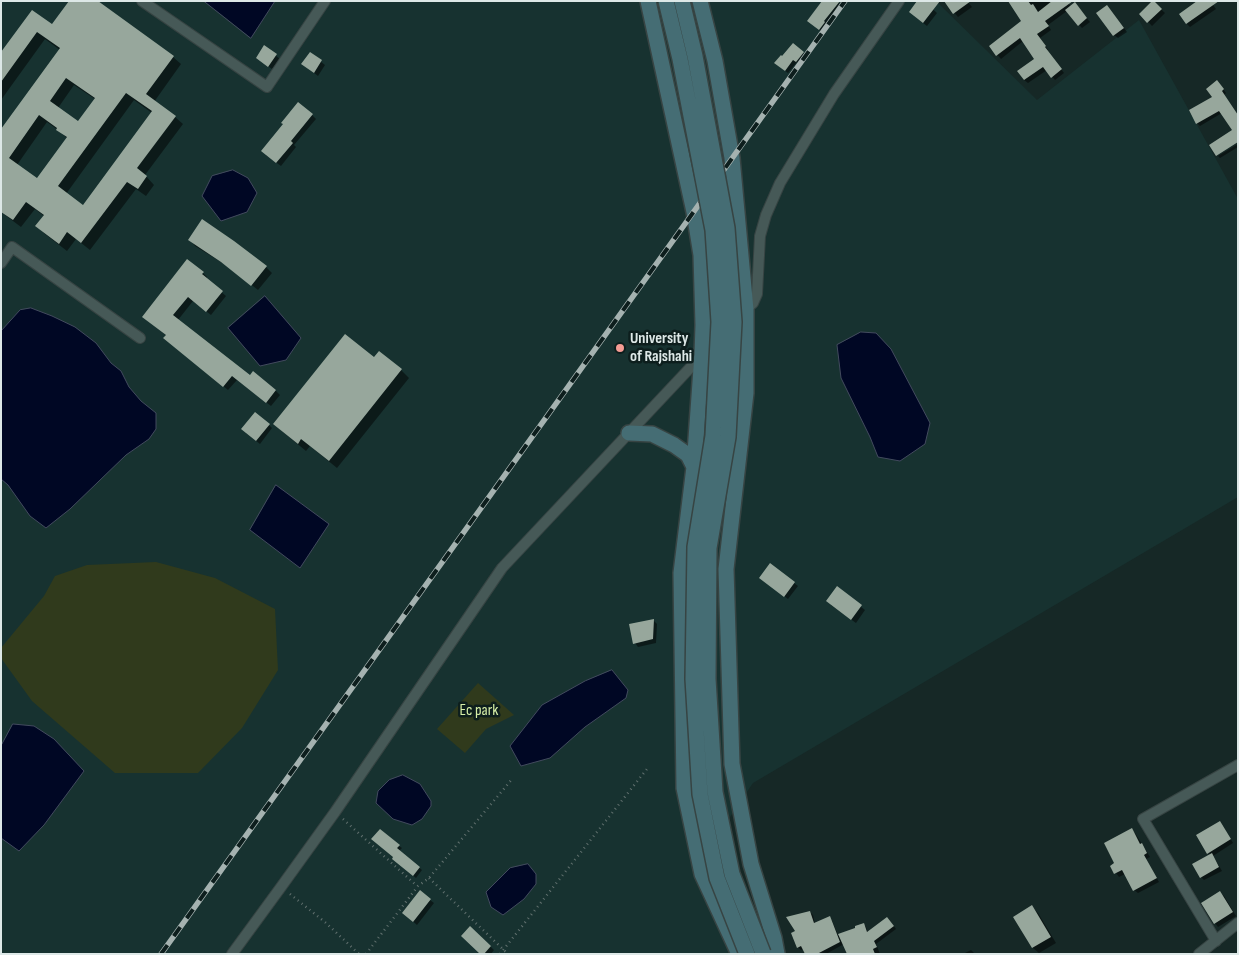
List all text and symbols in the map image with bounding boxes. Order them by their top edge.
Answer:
place label: University of Rajshahi [630,329,692,367]
marker: University of Rajshahi [614,342,626,354]
park label: Ec park [460,701,498,721]

